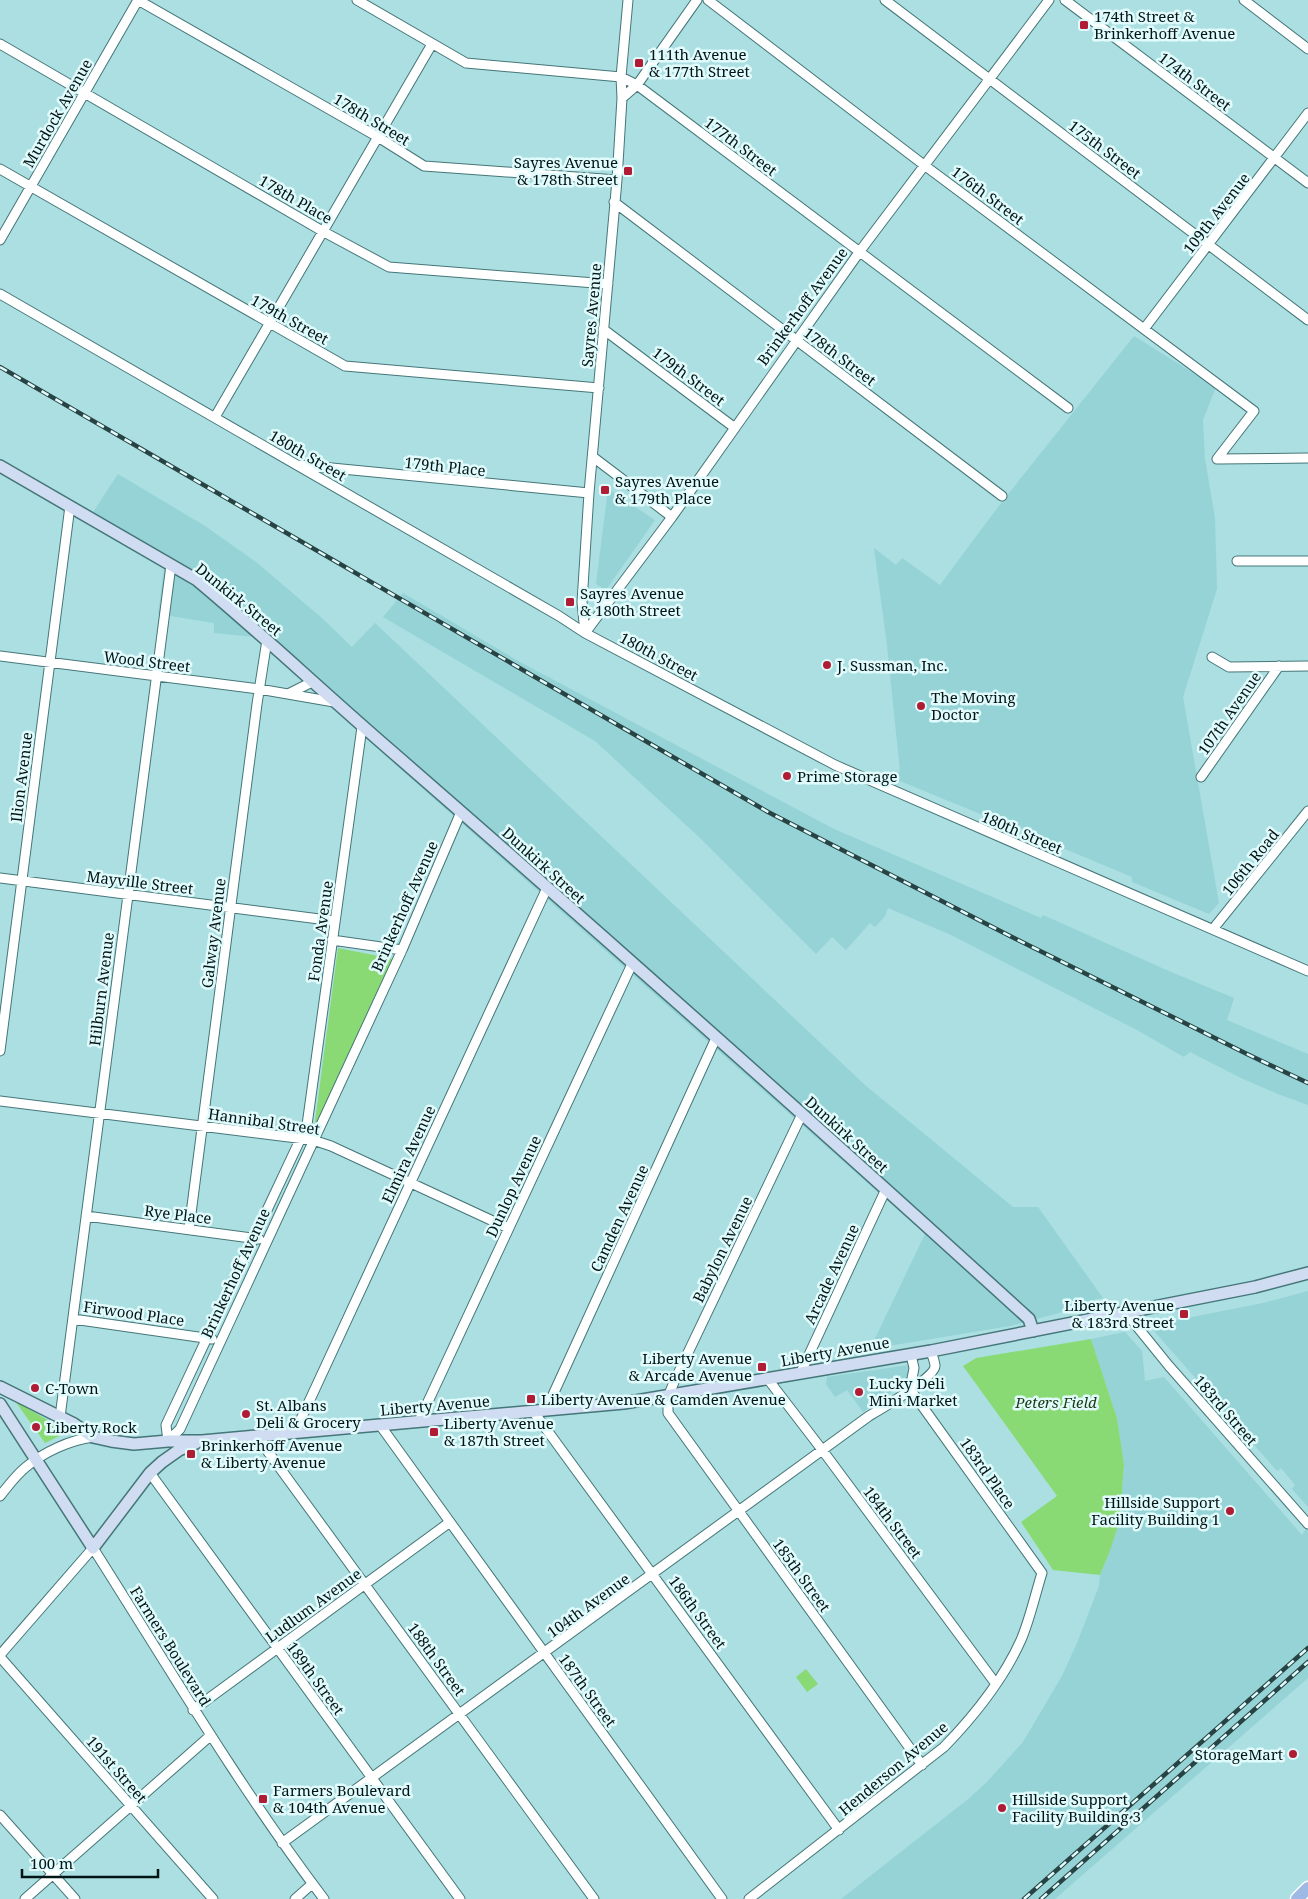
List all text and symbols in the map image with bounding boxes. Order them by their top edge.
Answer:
place label: 174th Street & Brinkerhoff Avenue [1094,6,1235,43]
marker: 174th Street & Brinkerhoff Avenue [1078,19,1090,31]
place label: 111th Avenue & 177th Street [649,44,750,81]
street label: 174th Street [1155,47,1235,115]
street label: Murdock Avenue [18,55,96,171]
marker: 111th Avenue & 177th Street [633,57,645,69]
street label: 178th Street [330,88,414,150]
street label: 177th Street [701,112,781,180]
street label: 175th Street [1065,115,1145,183]
place label: Sayres Avenue & 178th Street [514,152,618,189]
street label: 176th Street [948,161,1028,229]
marker: Sayres Avenue & 178th Street [622,165,634,177]
street label: 109th Avenue [1178,168,1254,258]
street label: 178th Place [256,170,336,228]
street label: Brinkerhoff Avenue [752,243,852,369]
street label: Sayres Avenue [576,262,606,368]
street label: 179th Street [248,289,332,349]
street label: 178th Street [800,322,880,390]
street label: 179th Street [649,342,729,410]
street label: 180th Street [266,425,350,485]
street label: 179th Place [403,452,487,480]
place label: Sayres Avenue & 179th Place [615,471,719,508]
marker: Sayres Avenue & 179th Place [599,484,611,496]
street label: Dunkirk Street [192,558,286,640]
place label: Sayres Avenue & 180th Street [580,583,684,620]
marker: Sayres Avenue & 180th Street [564,596,576,608]
street label: 180th Street [616,627,702,685]
street label: Wood Street [103,646,191,676]
place label: J. Sussman, Inc. [836,655,947,675]
marker: J. Sussman, Inc. [821,659,833,671]
street label: 107th Avenue [1193,667,1265,759]
place label: The Moving Doctor [931,687,1016,724]
marker: The Moving Doctor [915,700,927,712]
street label: Ilion Avenue [6,731,36,823]
place label: Prime Storage [797,766,897,786]
marker: Prime Storage [781,770,793,782]
street label: 180th Street [979,806,1065,858]
street label: Dunkirk Street [498,822,590,908]
street label: 106th Road [1217,825,1283,899]
street label: Brinkerhoff Avenue [366,837,442,975]
street label: Mayville Street [86,866,194,898]
street label: Galway Avenue [196,877,230,989]
street label: Fonda Avenue [303,879,337,983]
street label: Hilburn Avenue [84,931,118,1047]
street label: Dunkirk Street [801,1091,893,1177]
street label: Elmira Avenue [377,1102,439,1206]
street label: Hannibal Street [207,1103,321,1139]
street label: Dunlop Avenue [481,1132,545,1240]
street label: Camden Avenue [585,1161,653,1275]
street label: Babylon Avenue [688,1192,756,1306]
street label: Rye Place [143,1200,213,1228]
street label: Brinkerhoff Avenue [196,1205,274,1341]
street label: Arcade Avenue [799,1221,863,1327]
place label: Liberty Avenue & 183rd Street [1064,1295,1174,1332]
street label: Firwood Place [82,1296,186,1330]
marker: Liberty Avenue & 183rd Street [1178,1308,1190,1320]
street label: Liberty Avenue [779,1332,891,1370]
place label: Liberty Avenue & Arcade Avenue [629,1348,752,1385]
marker: Liberty Avenue & Arcade Avenue [756,1361,768,1373]
street label: 183rd Street [1190,1371,1262,1449]
place label: Lucky Deli Mini Market [869,1373,958,1410]
place label: C-Town [45,1378,99,1398]
marker: C-Town [29,1382,41,1394]
marker: Lucky Deli Mini Market [853,1386,865,1398]
place label: Liberty Avenue & Camden Avenue [541,1389,786,1409]
street label: Liberty Avenue [379,1390,491,1420]
park label: Peters Field [1014,1392,1097,1412]
marker: Liberty Avenue & Camden Avenue [525,1393,537,1405]
place label: St. Albans Deli & Grocery [256,1395,361,1432]
marker: St. Albans Deli & Grocery [240,1408,252,1420]
place label: Liberty Avenue & 187th Street [444,1413,554,1450]
place label: Liberty Rock [46,1417,137,1437]
marker: Liberty Rock [30,1421,42,1433]
marker: Liberty Avenue & 187th Street [428,1426,440,1438]
street label: 183rd Place [956,1433,1020,1513]
place label: Brinkerhoff Avenue & Liberty Avenue [201,1435,342,1472]
marker: Brinkerhoff Avenue & Liberty Avenue [185,1448,197,1460]
street label: 184th Street [859,1482,927,1562]
place label: Hillside Support Facility Building 1 [1091,1492,1220,1529]
marker: Hillside Support Facility Building 1 [1224,1505,1236,1517]
street label: 185th Street [769,1534,835,1616]
street label: Ludlum Avenue [261,1563,365,1647]
street label: 104th Avenue [543,1568,633,1642]
street label: 186th Street [665,1571,731,1653]
street label: Farmers Boulevard [126,1582,216,1710]
street label: 188th Street [404,1618,470,1700]
street label: 189th Street [283,1637,349,1719]
street label: 187th Street [555,1649,621,1731]
street label: Henderson Avenue [834,1716,952,1820]
street label: 191st Street [82,1731,152,1807]
place label: StorageMart [1195,1744,1283,1764]
marker: StorageMart [1287,1748,1299,1760]
place label: Farmers Boulevard & 104th Avenue [273,1780,411,1817]
place label: Hillside Support Facility Building 3 [1012,1789,1141,1826]
marker: Farmers Boulevard & 104th Avenue [257,1793,269,1805]
marker: Hillside Support Facility Building 3 [996,1802,1008,1814]
scale bar [22,1846,159,1878]
text: 100 m [30,1853,73,1873]

